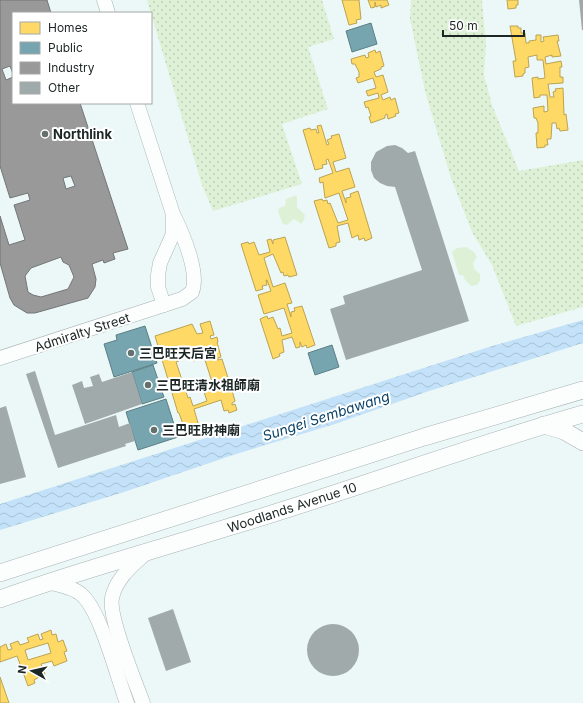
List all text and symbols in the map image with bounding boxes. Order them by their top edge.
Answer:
legend [12,12,152,104]
scale bar [443,12,524,38]
text: 50 m [449,18,478,33]
text: Homes [48,20,88,35]
text: Public [48,40,83,55]
text: Industry [48,60,95,75]
text: Other [48,80,80,95]
place label: Northlink [53,126,112,142]
marker: Northlink [40,129,50,139]
street label: Admiralty Street [32,309,132,355]
place label: 三巴旺天后宮 [139,345,217,361]
marker: 三巴旺天后宮 [126,348,136,358]
place label: 三巴旺清水祖師廟 [156,377,260,393]
marker: 三巴旺清水祖師廟 [143,380,153,390]
water label: Sungei Sembawang [260,387,392,444]
place label: 三巴旺財神廟 [162,422,240,438]
marker: 三巴旺財神廟 [149,425,159,435]
street label: Woodlands Avenue 10 [225,479,359,535]
north arrow [12,651,52,691]
text: N [15,664,30,675]

